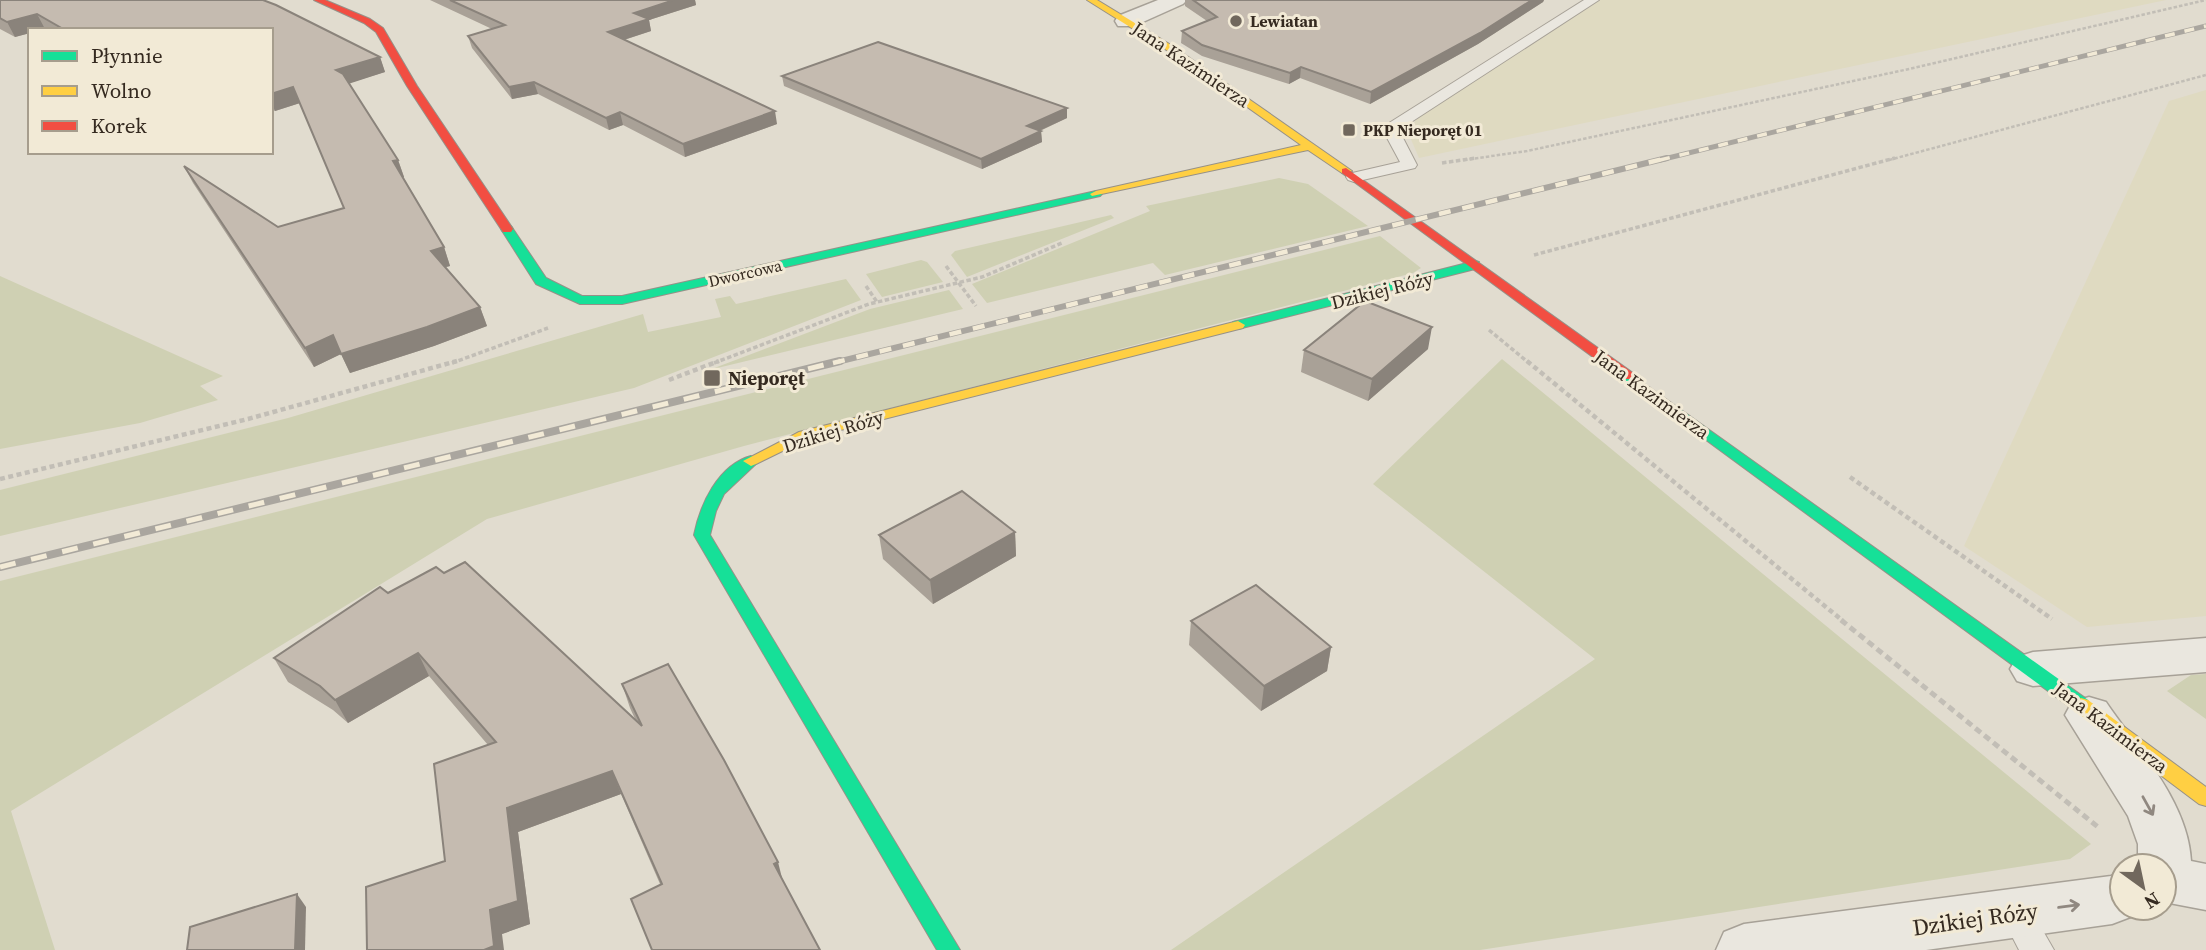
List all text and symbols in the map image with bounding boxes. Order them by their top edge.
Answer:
place label: Lewiatan [1250,10,1318,32]
marker: Lewiatan [1228,13,1244,29]
street label: Jana Kazimierza [1126,14,1255,113]
legend [28,28,273,154]
text: Płynnie [91,41,163,70]
text: Wolno [91,76,152,105]
text: Korek [91,111,147,140]
place label: PKP Nieporęt 01 [1363,119,1482,141]
marker: PKP Nieporęt 01 [1341,122,1357,138]
street label: Dworcowa [706,254,785,292]
street label: Dzikiej Róży [1328,265,1436,315]
street label: Jana Kazimierza [1588,343,1715,445]
place label: Nieporęt [728,365,805,391]
marker: Nieporęt [702,368,722,388]
street label: Dzikiej Róży [779,403,887,459]
street label: Jana Kazimierza [2048,675,2174,779]
one-way arrow [2141,795,2155,815]
north arrow [2108,852,2178,922]
text: N [2139,887,2165,916]
street label: Dzikiej Róży [1910,894,2040,944]
one-way arrow [2058,899,2080,912]

